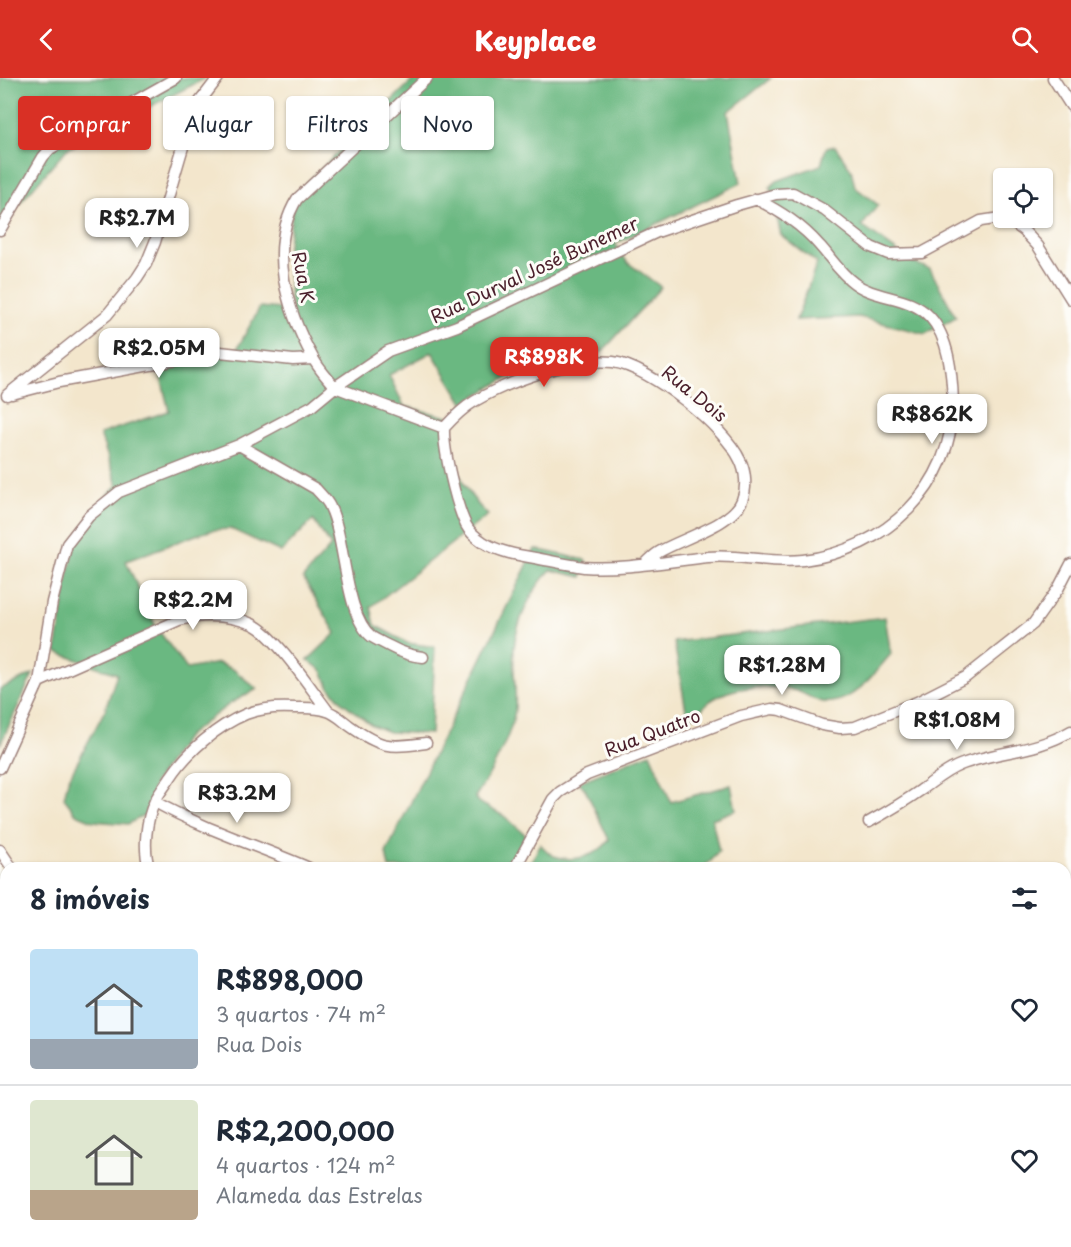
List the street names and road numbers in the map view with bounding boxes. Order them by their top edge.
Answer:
street label: Rua Durval José Bunemer [426,209,643,329]
street label: Rua K [286,249,322,305]
street label: Rua Dois [656,358,734,428]
street label: Rua Quatro [600,701,704,763]

